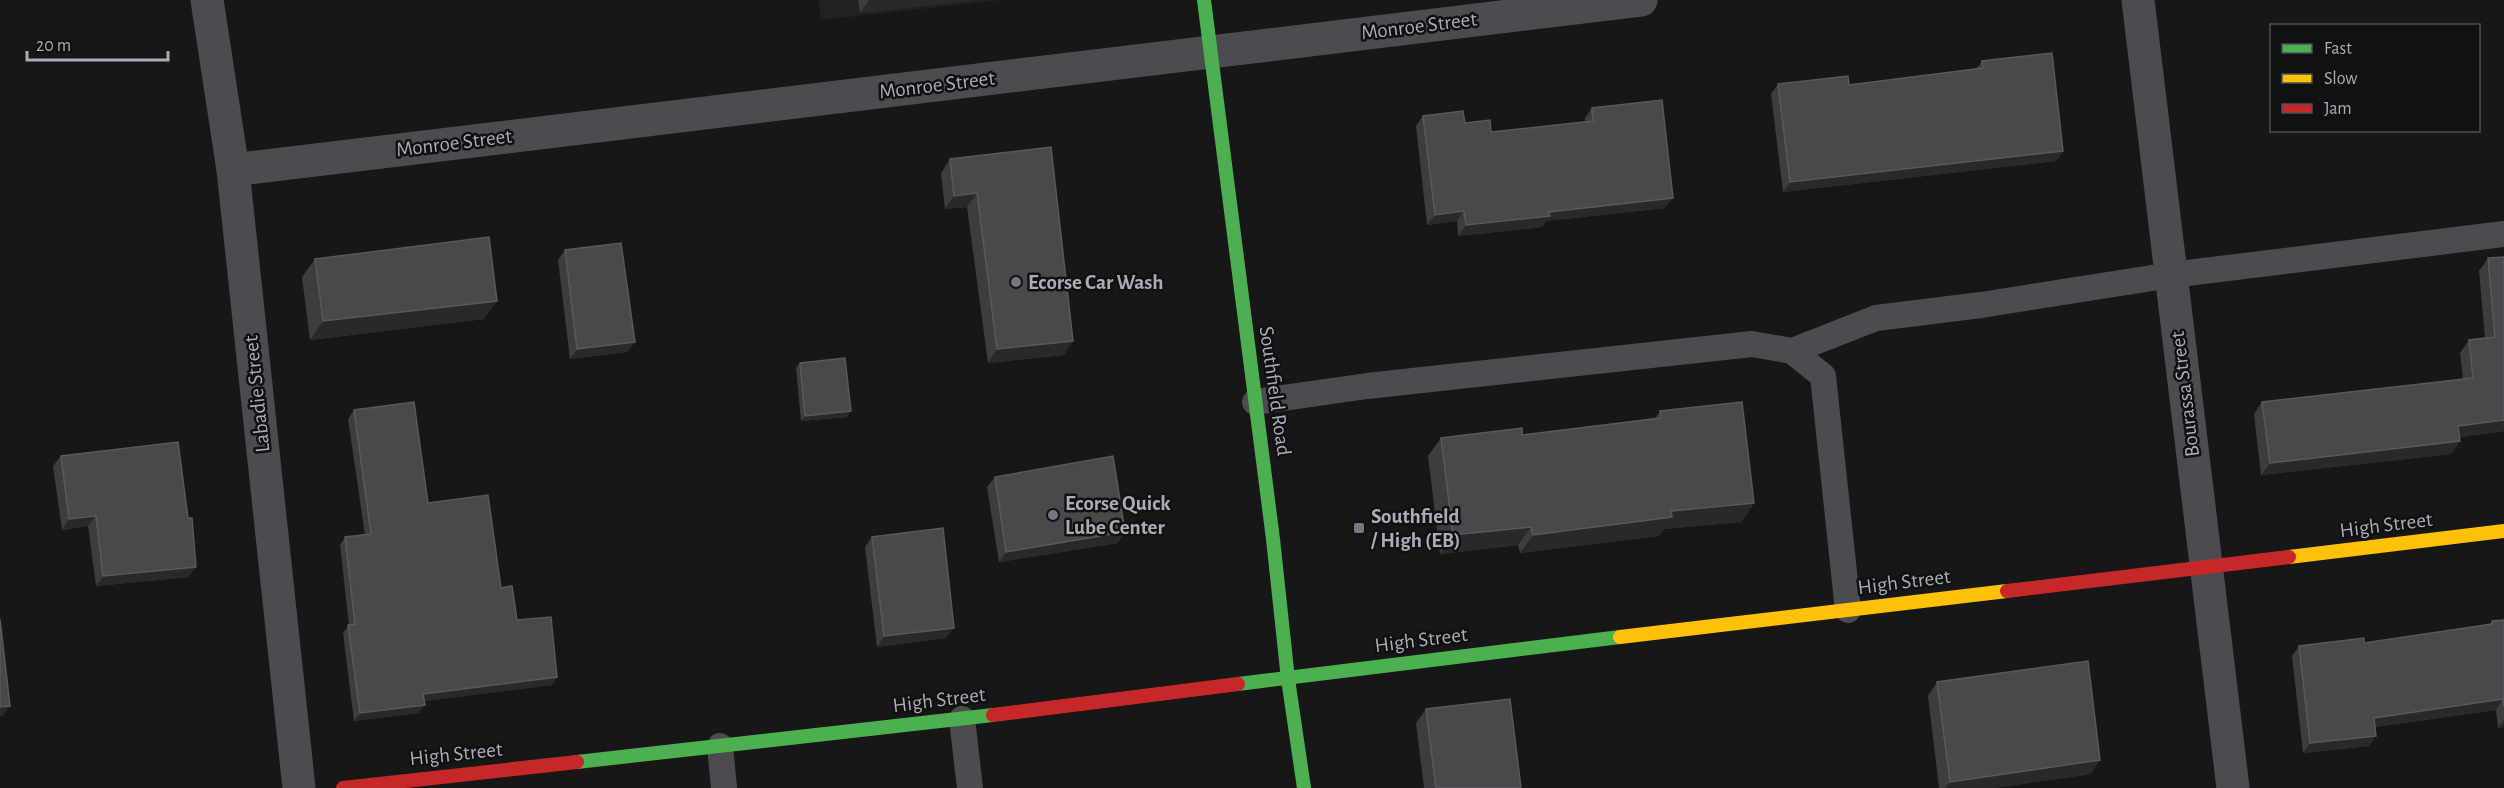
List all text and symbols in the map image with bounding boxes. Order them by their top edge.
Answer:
street label: Monroe Street [1360,8,1478,44]
scale bar [27,24,168,62]
legend [2270,24,2480,132]
text: 20 m [36,37,71,55]
text: Fast [2324,40,2352,58]
street label: Monroe Street [878,67,996,103]
text: Slow [2324,70,2357,88]
text: Jam [2324,100,2352,118]
street label: Monroe Street [395,125,513,161]
place label: Ecorse Car Wash [1028,272,1164,293]
marker: Ecorse Car Wash [1009,275,1023,289]
street label: Southfield Road [1256,325,1294,457]
street label: Bourassa Street [2167,330,2203,458]
street label: Labadie Street [240,334,274,454]
place label: Ecorse Quick Lube Center [1065,493,1171,538]
place label: Southfield / High (EB) [1370,506,1460,551]
marker: Ecorse Quick Lube Center [1046,508,1060,522]
street label: High Street [2338,509,2434,541]
marker: Southfield / High (EB) [1352,521,1366,535]
street label: High Street [1856,566,1952,598]
street label: High Street [1373,624,1469,656]
street label: High Street [891,684,987,716]
street label: High Street [408,739,504,769]

